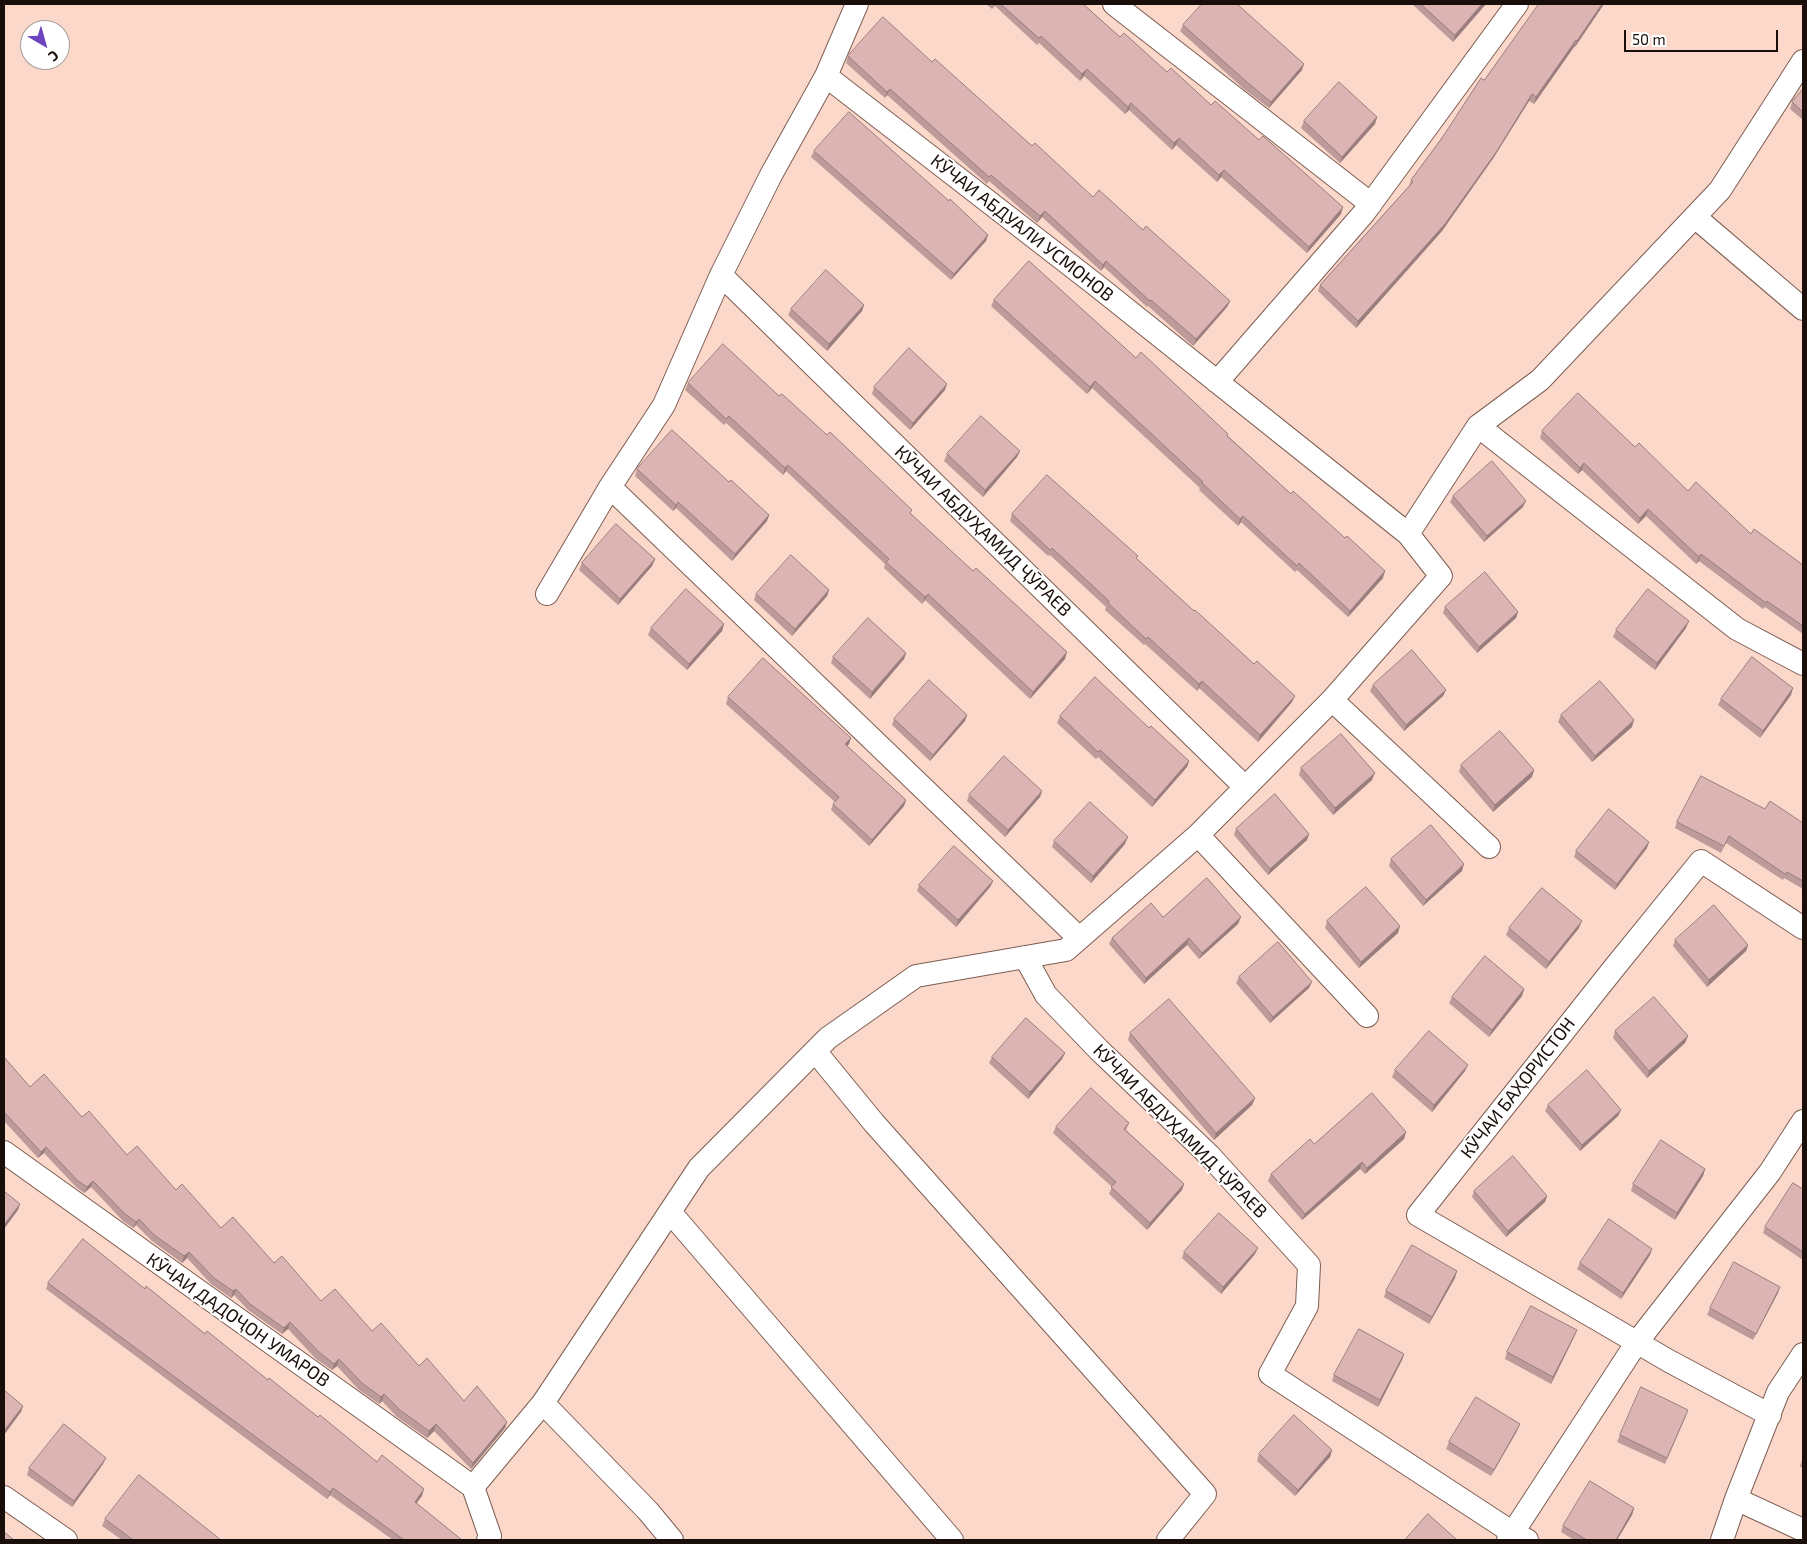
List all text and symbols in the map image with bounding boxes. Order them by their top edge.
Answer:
north arrow [20,20,70,70]
scale bar [1627,20,1781,52]
text: 50 m [1632,30,1666,48]
text: С [45,47,62,66]
street label: КӮЧАИ АБДУАЛИ УСМОНОВ [926,150,1118,306]
street label: КӮЧАИ АБДУҲАМИД ҶӮРАЕВ [890,441,1076,621]
street label: КӮЧАИ БАҲОРИСТОН [1456,1013,1580,1163]
street label: КӮЧАИ АБДУҲАМИД ҶӮРАЕВ [1089,1040,1271,1222]
street label: КӮЧАИ ДАДОҶОН УМАРОВ [142,1248,334,1392]

